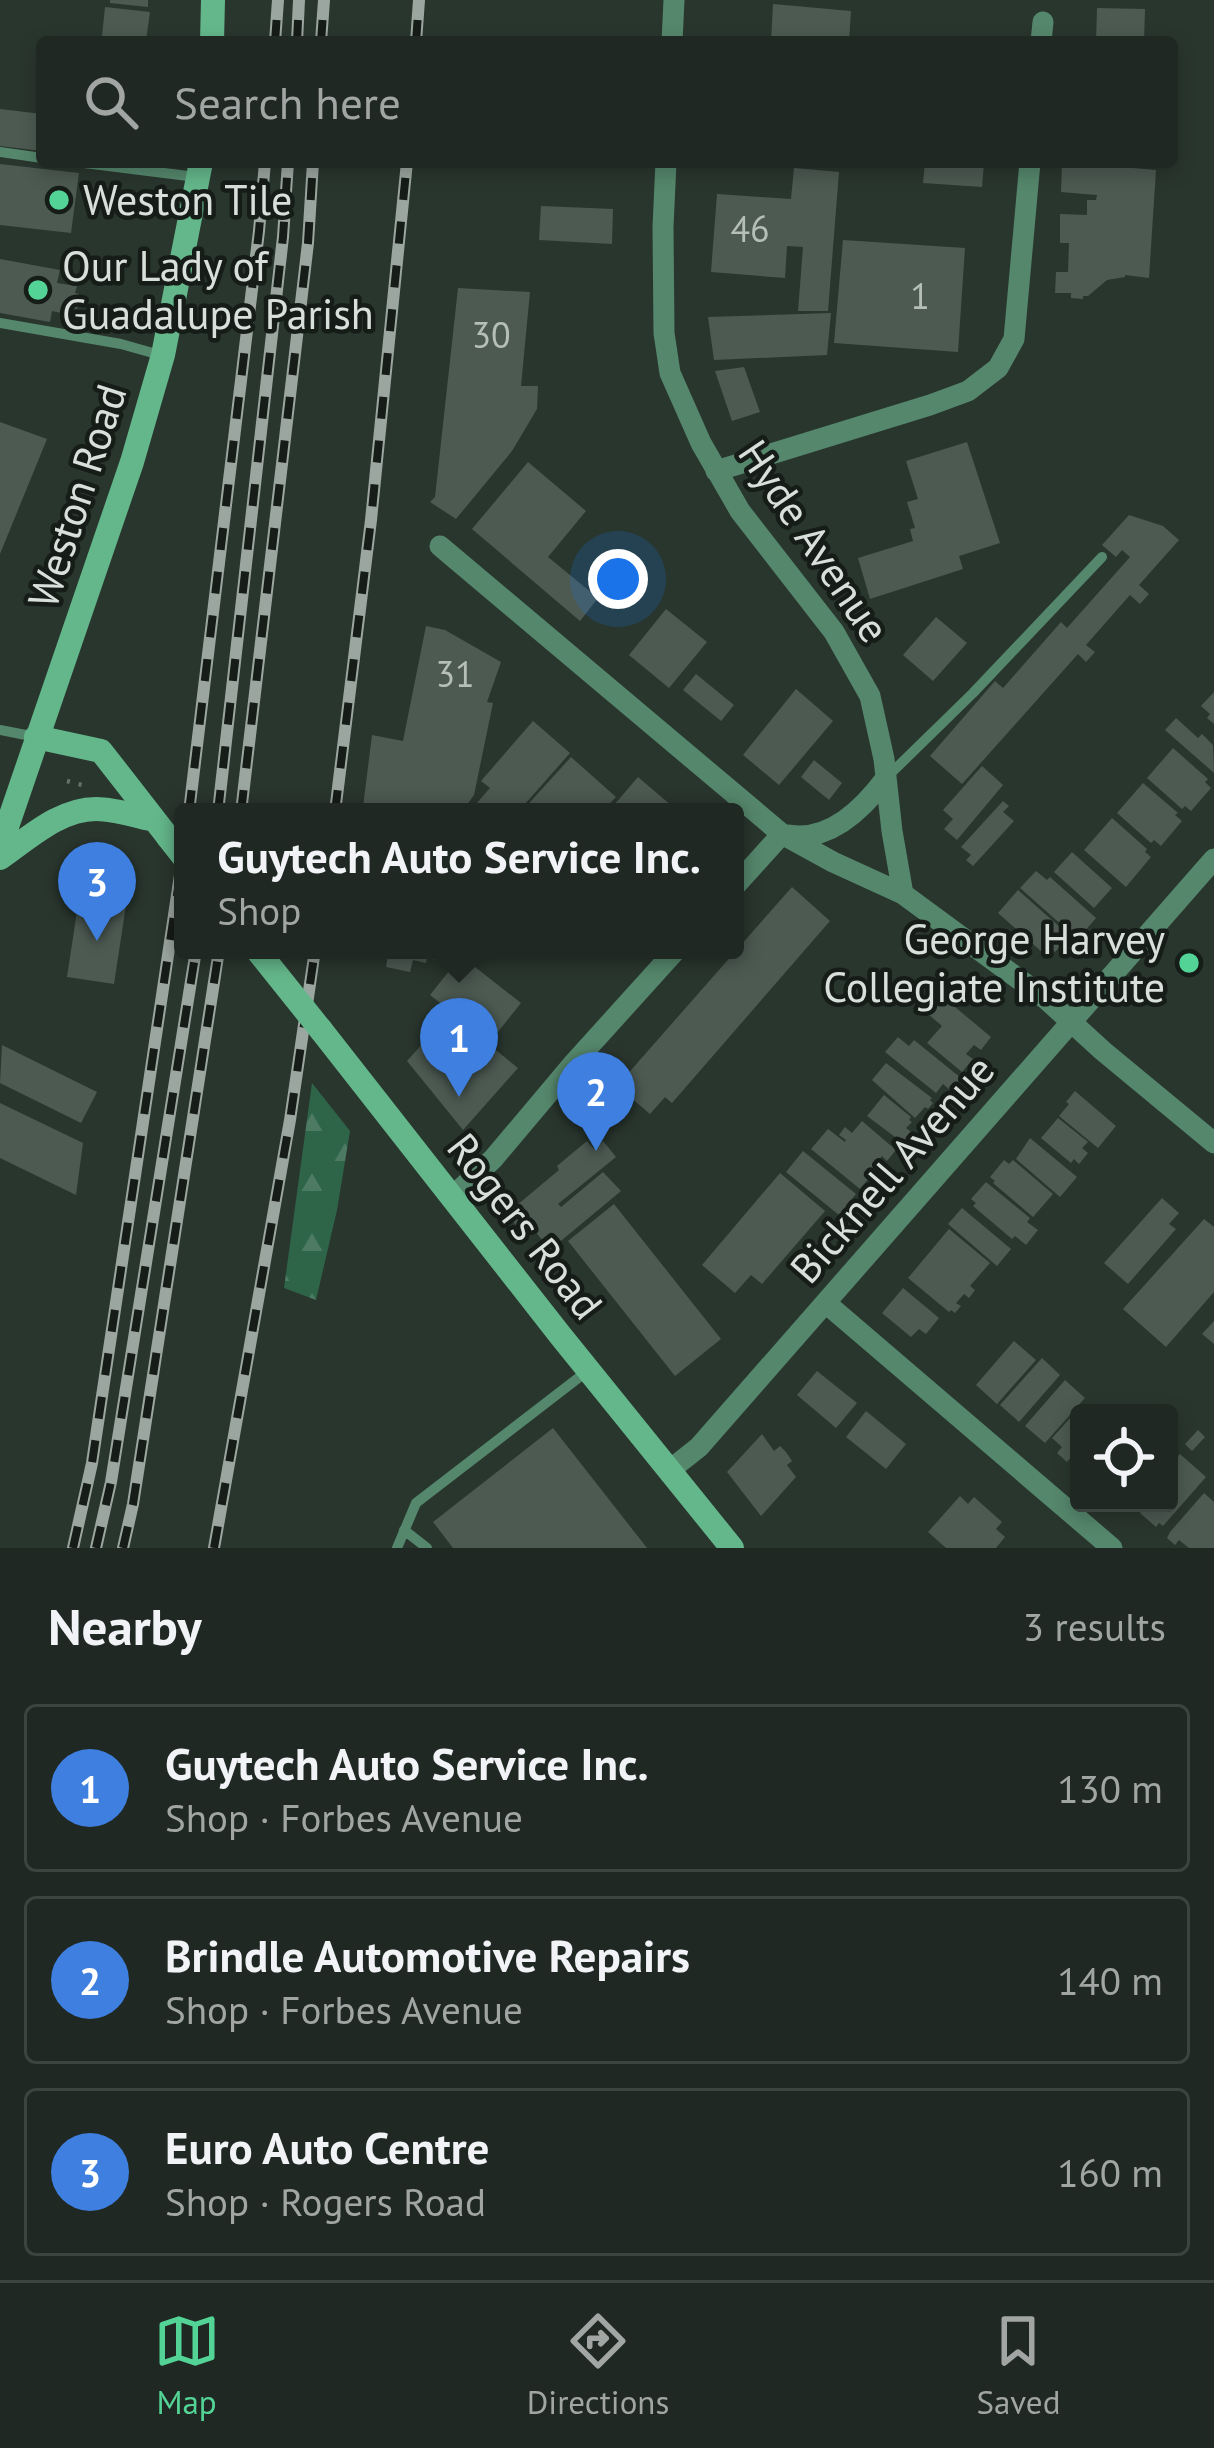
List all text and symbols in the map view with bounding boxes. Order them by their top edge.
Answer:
search box [36,36,1178,168]
icon: search [78,69,144,135]
text: Search here [174,73,401,131]
place label: Weston Tile [83,172,292,227]
marker: Weston Tile [46,187,72,213]
house number: 46 [730,205,770,252]
place label: Our Lady of Guadalupe Parish [62,238,374,341]
house number: 1 [910,272,930,319]
marker: Our Lady of Guadalupe Parish [25,277,51,303]
house number: 30 [471,311,511,358]
street label: Weston Road [15,377,138,614]
street label: Hyde Avenue [727,429,902,653]
your location [588,549,648,609]
house number: 31 [435,650,475,697]
popup [174,803,744,959]
text: Guytech Auto Service Inc. [217,827,701,885]
pin: 3 [58,842,136,941]
text: Shop [217,885,301,936]
place label: George Harvey Collegiate Institute [823,911,1165,1014]
marker: George Harvey Collegiate Institute [1176,950,1202,976]
pin: 1 [420,998,498,1097]
street label: Bicknell Avenue [777,1043,1006,1294]
pin: 2 [557,1052,635,1151]
street label: Rogers Road [436,1122,615,1330]
map controls [1070,1404,1178,1512]
button: locate [1070,1404,1178,1512]
text: Nearby [48,1593,202,1659]
text: 3 results [1023,1601,1166,1652]
text: Guytech Auto Service Inc. [165,1734,648,1792]
text: 1 [79,1763,101,1814]
text: 130 m [1057,1763,1163,1814]
text: Shop · Forbes Avenue [165,1792,523,1843]
text: Brindle Automotive Repairs [165,1926,690,1984]
text: 2 [79,1955,101,2006]
text: 140 m [1057,1955,1163,2006]
text: Shop · Forbes Avenue [165,1984,523,2035]
text: Euro Auto Centre [165,2118,489,2176]
text: 3 [79,2147,101,2198]
text: 160 m [1057,2147,1163,2198]
text: Shop · Rogers Road [165,2176,486,2227]
tab: Map [154,2308,220,2423]
tab: Directions [527,2308,669,2423]
tab: Saved [976,2308,1060,2423]

